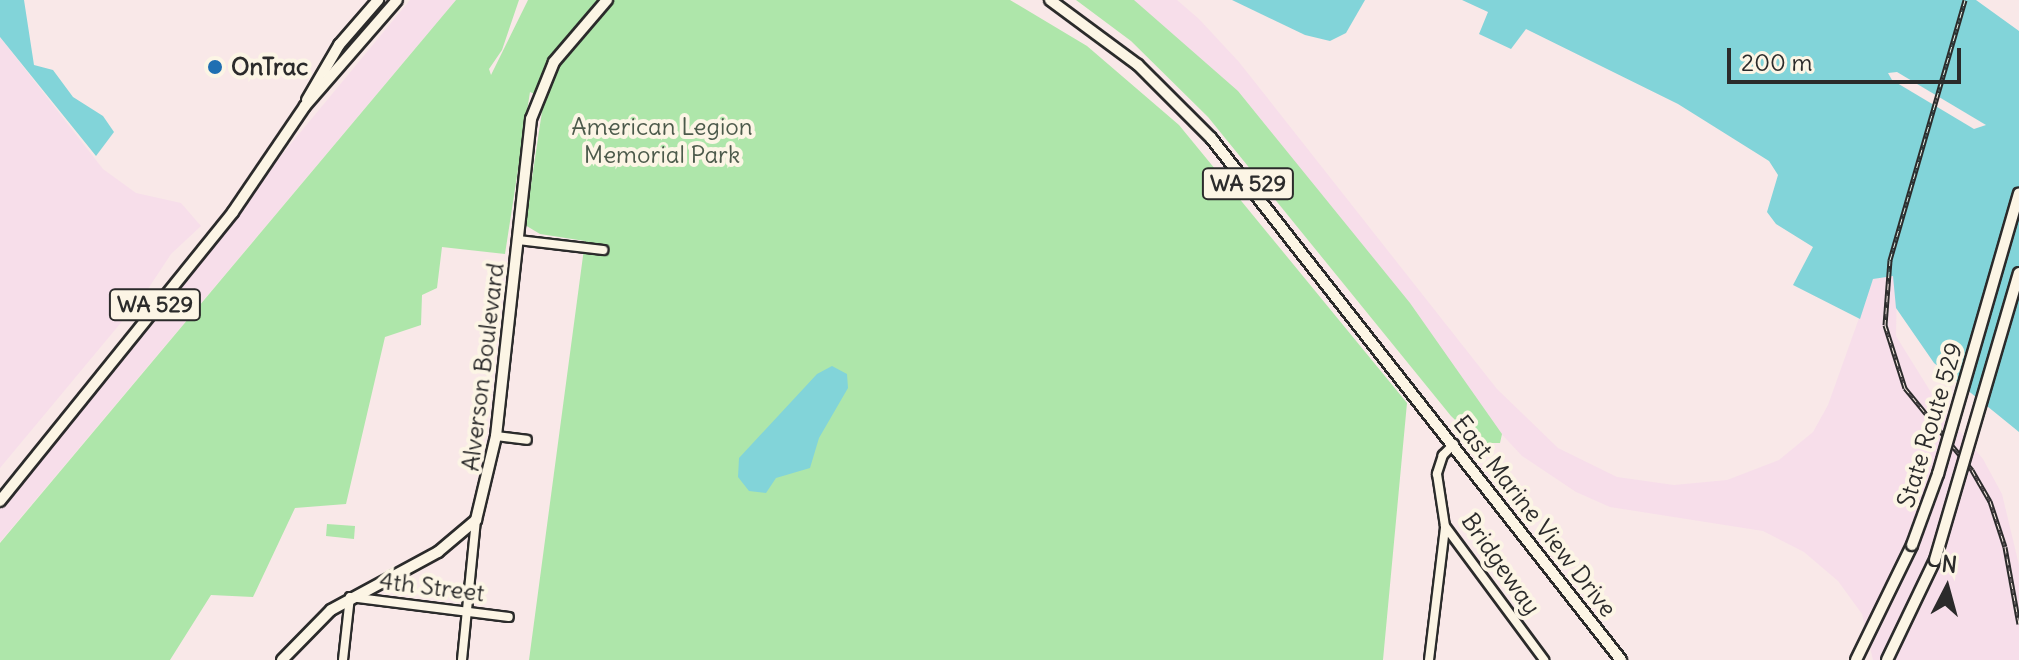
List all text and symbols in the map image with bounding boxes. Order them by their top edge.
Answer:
scale bar [1731,32,1965,82]
text: 200 m [1741,47,1813,77]
place label: OnTrac [231,53,308,81]
marker: OnTrac [206,58,224,76]
park label: American Legion Memorial Park [571,113,753,169]
road number: WA 529 [1200,166,1296,202]
street label: Alverson Boulevard [456,261,510,473]
road number: WA 529 [107,287,203,323]
street label: State Route 529 [1891,339,1969,511]
street label: East Marine View Drive [1447,410,1623,622]
street label: Bridgeway [1456,508,1546,620]
north arrow [1907,548,1987,628]
text: N [1940,549,1959,579]
street label: 4th Street [378,566,486,608]

